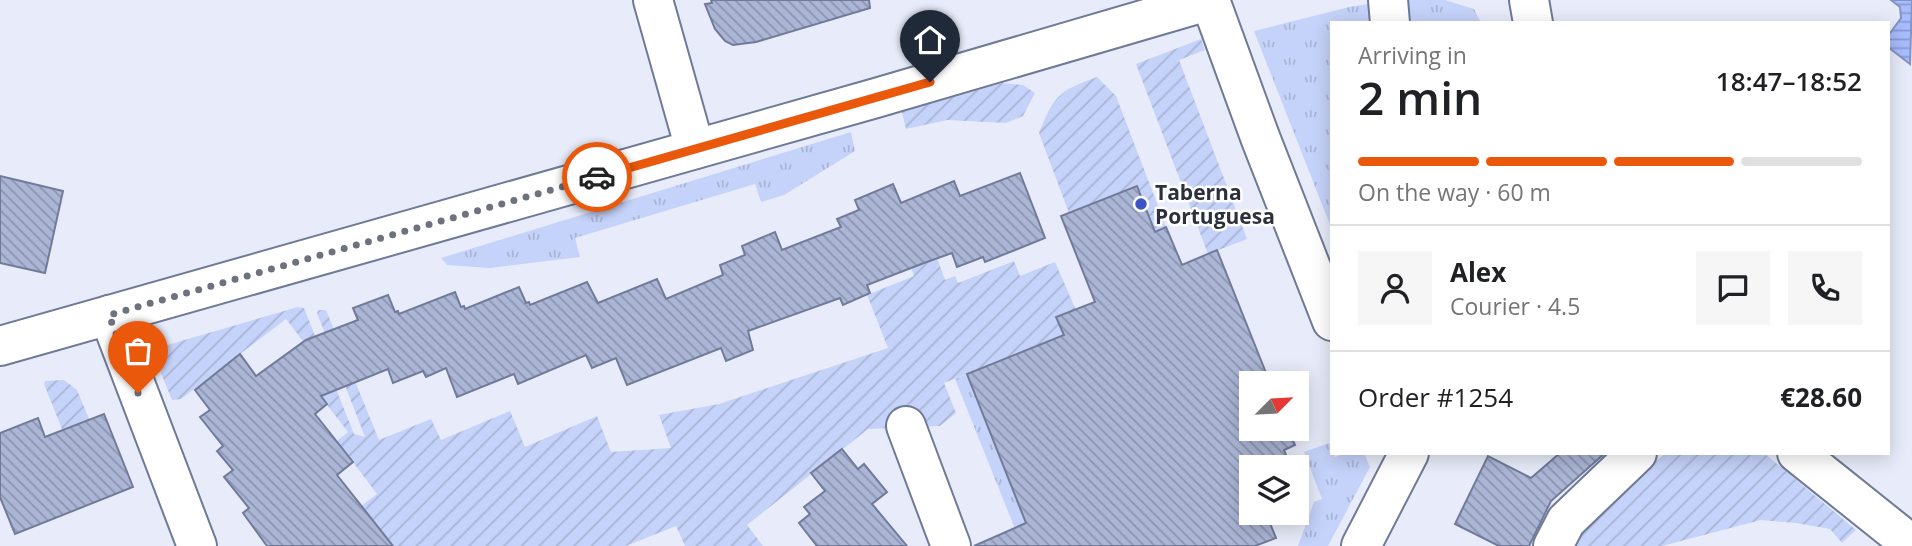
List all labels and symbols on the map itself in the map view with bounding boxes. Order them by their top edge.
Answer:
pin [900,10,960,82]
courier [562,142,632,212]
place label: Taberna Portuguesa [1155,178,1275,230]
marker: Taberna Portuguesa [1133,196,1149,212]
pin [108,321,168,393]
north arrow [1239,371,1309,441]

